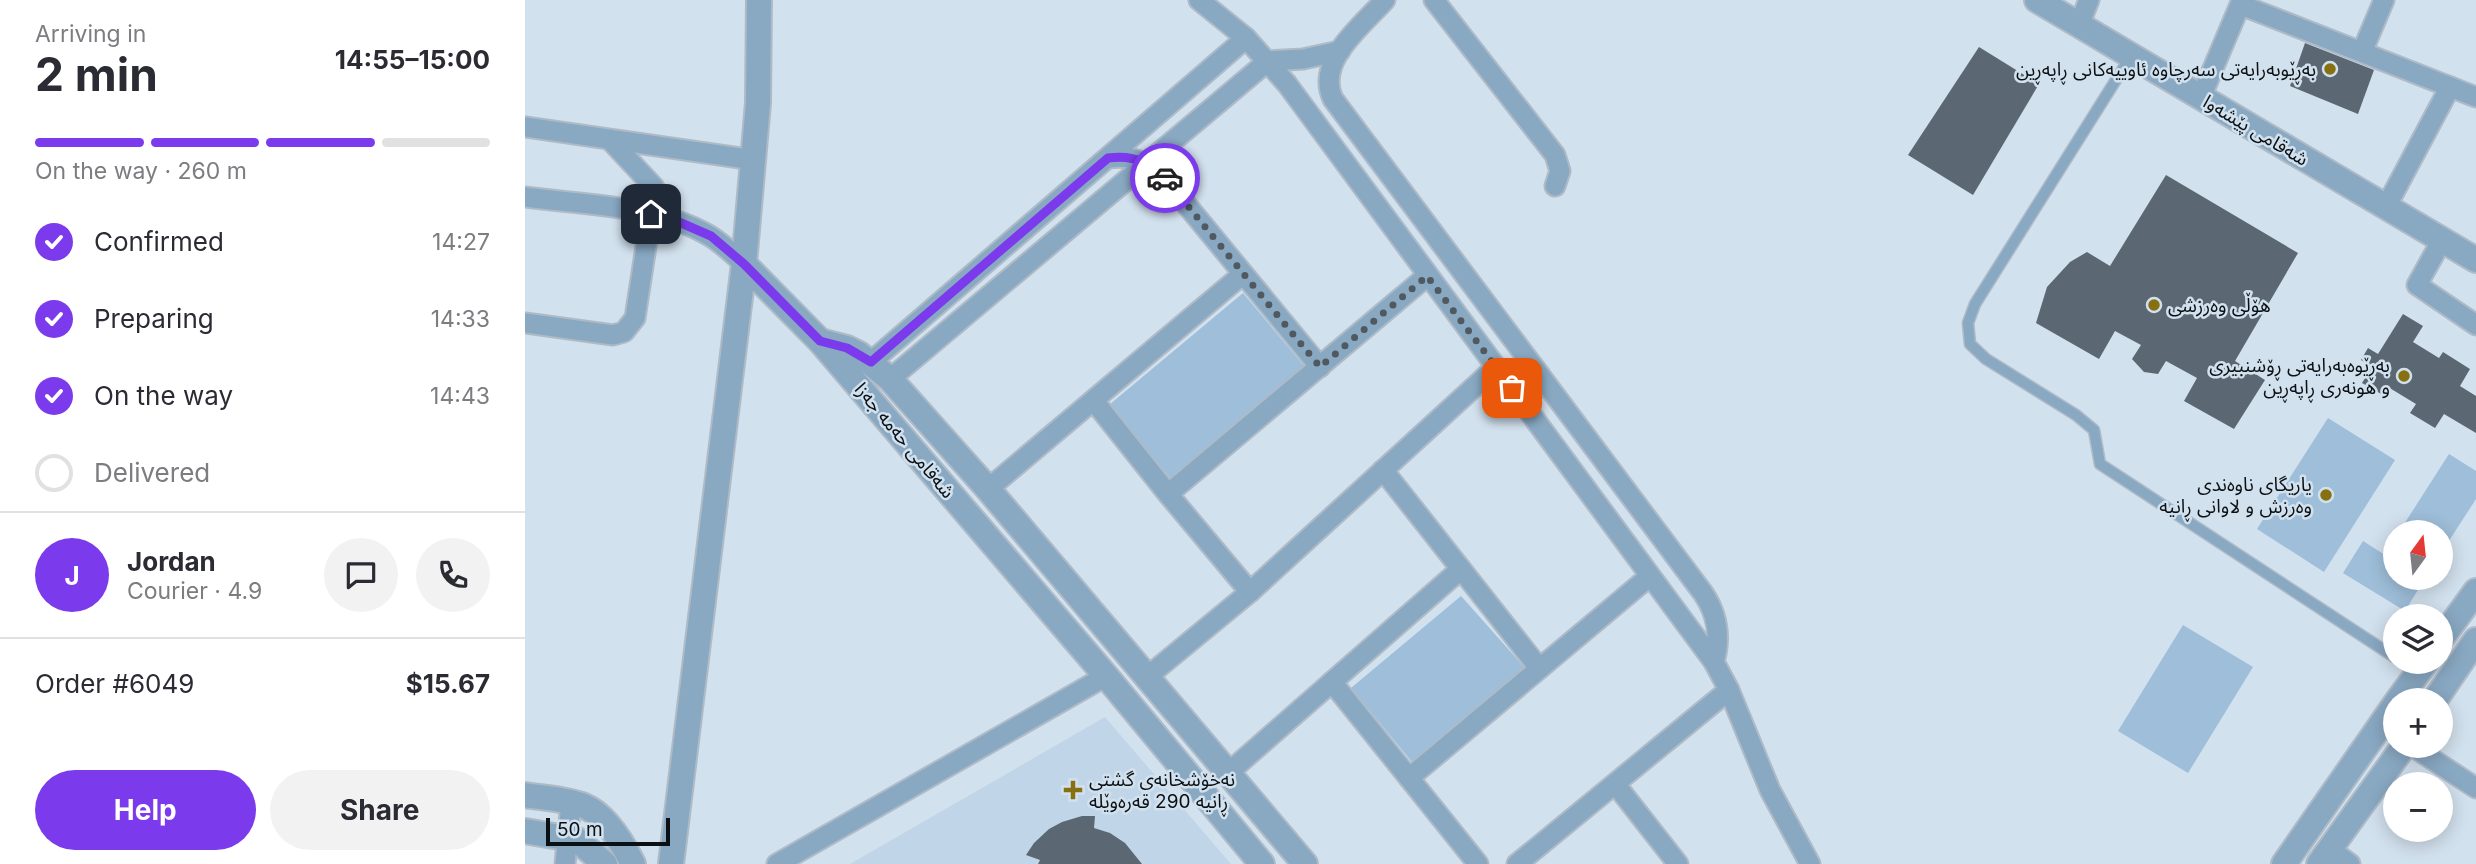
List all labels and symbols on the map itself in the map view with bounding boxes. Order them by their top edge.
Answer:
place label: بەڕێوبەرایەتی سەرچاوە ئاوییەکانی ڕاپەڕین [2016,58,2316,85]
marker: بەڕێوبەرایەتی سەرچاوە ئاوییەکانی ڕاپەڕین [2322,61,2338,77]
street label: شەقامی پێشەوا [2198,90,2313,172]
courier [1130,143,1200,213]
pin [621,184,681,244]
place label: هۆڵی وەرزشی [2168,292,2271,317]
marker: هۆڵی وەرزشی [2146,297,2162,313]
place label: بەڕێوەبەرایەتی ڕۆشنبیری و هونەری ڕاپەڕین [2209,354,2390,403]
pin [1482,358,1542,418]
marker: بەڕێوەبەرایەتی ڕۆشنبیری و هونەری ڕاپەڕین [2396,368,2412,384]
street label: شەقامی حەمە جەزا [850,378,960,503]
place label: یاریگای ناوەندی وەرزش و لاوانی ڕانیە [2159,473,2312,522]
marker: یاریگای ناوەندی وەرزش و لاوانی ڕانیە [2318,487,2334,503]
north arrow [2383,520,2453,590]
place label: نەخۆشخانەی گشتی ڕانیە 290 قەرەوێلە [1089,768,1235,817]
marker: نەخۆشخانەی گشتی ڕانیە 290 قەرەوێلە [1063,780,1083,800]
scale bar [546,815,670,847]

